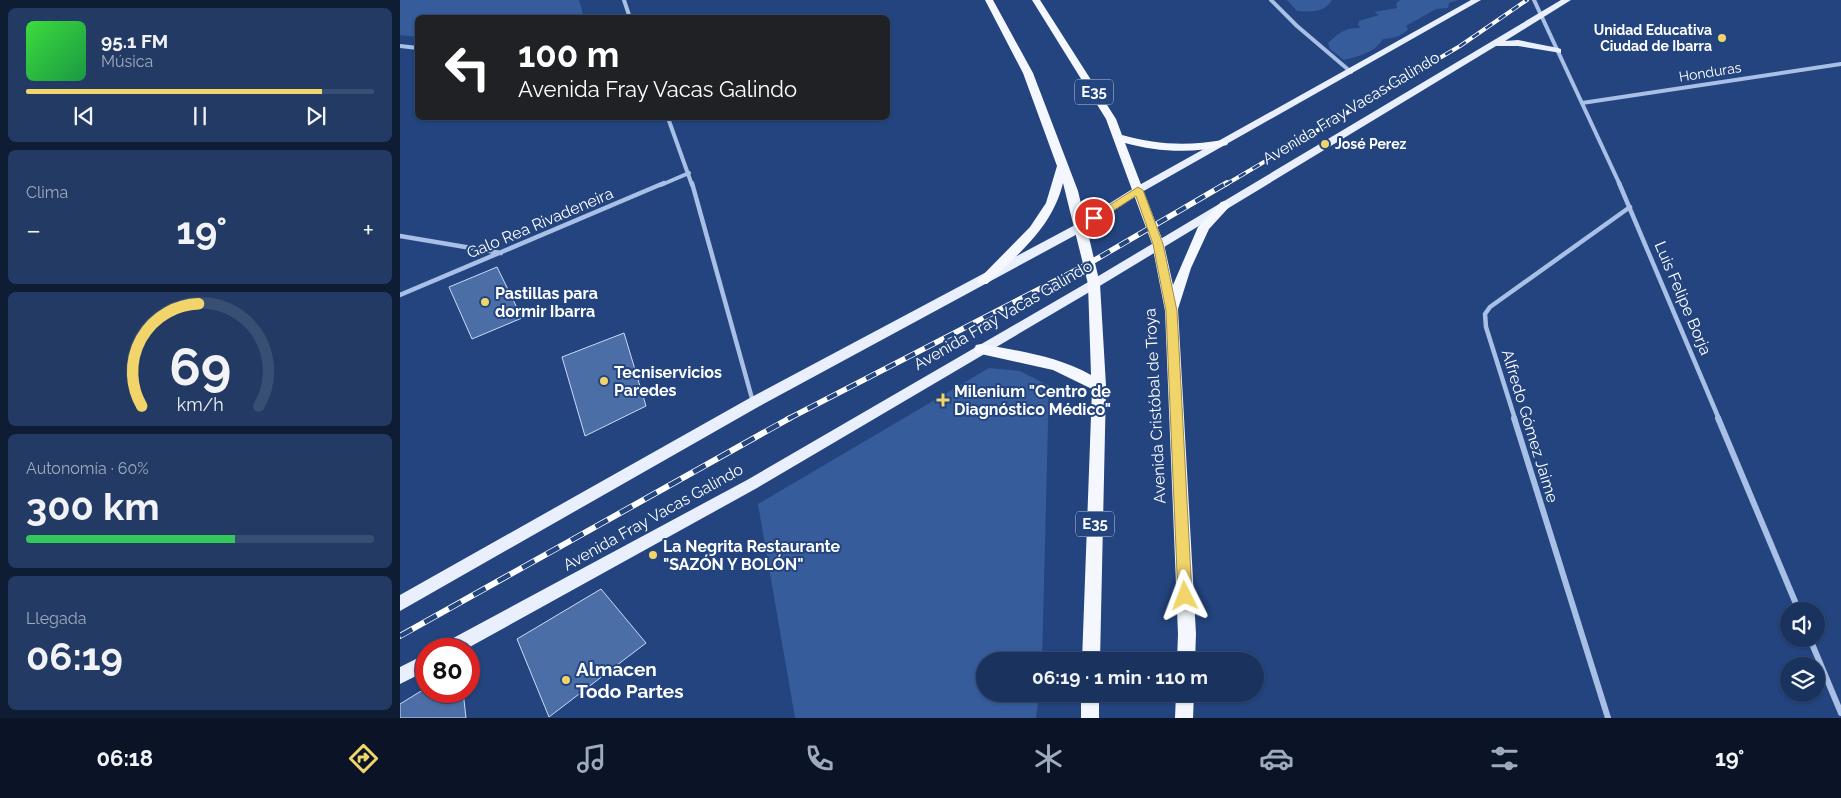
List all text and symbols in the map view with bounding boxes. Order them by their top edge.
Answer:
place label: Unidad Educativa Ciudad de Ibarra [1594,22,1712,54]
text: 95.1 FM [101,30,168,52]
marker: Unidad Educativa Ciudad de Ibarra [1716,32,1728,44]
text: 100 m [518,34,619,75]
icon: left [435,35,500,100]
street label: Avenida Fray Vacas Galindo [1259,48,1443,168]
text: Música [101,52,153,71]
street label: Honduras [1678,59,1743,85]
text: Avenida Fray Vacas Galindo [518,76,797,102]
road number: E35 [1075,80,1113,104]
icon: previous [70,102,98,130]
icon: pause [186,102,214,130]
icon: next [302,102,330,130]
place label: José Perez [1335,136,1406,152]
marker: José Perez [1319,138,1331,150]
text: Clima [26,183,68,202]
street label: Galo Rea Rivadeneira [464,184,616,262]
pin [1073,197,1115,239]
icon: arrive [1080,204,1108,232]
text: 19° [176,208,227,253]
text: − [26,214,41,247]
text: + [362,214,374,247]
street label: Luis Felipe Borja [1650,238,1716,358]
street label: Avenida Fray Vacas Galindo [910,256,1096,374]
place label: Pastillas para dormir Ibarra [495,284,598,321]
marker: Pastillas para dormir Ibarra [479,296,491,308]
street label: Avenida Cristóbal de Troya [1140,308,1170,504]
text: 69 [169,336,231,397]
street label: Alfredo Gómez Jaime [1498,347,1562,505]
place label: Tecniservicios Paredes [614,363,722,400]
marker: Tecniservicios Paredes [598,375,610,387]
place label: Milenium "Centro de Diagnóstico Médico" [954,382,1111,419]
marker: Milenium "Centro de Diagnóstico Médico" [936,393,950,407]
text: km/h [176,394,224,415]
text: Autonomía · 60% [26,459,149,478]
street label: Avenida Fray Vacas Galindo [560,459,746,575]
text: 300 km [26,484,160,529]
road number: E35 [1076,512,1114,536]
place label: La Negrita Restaurante "SAZÓN Y BOLÓN" [663,537,841,574]
marker: La Negrita Restaurante "SAZÓN Y BOLÓN" [647,549,659,561]
position arrow [1158,569,1210,621]
map controls [1780,602,1825,702]
button: sound [1780,602,1825,647]
text: Llegada [26,609,86,628]
text: 06:19 [26,634,123,679]
speed limit sign: 80 [415,638,480,703]
button: layers [1780,657,1825,702]
place label: Almacen Todo Partes [576,658,684,702]
text: 06:19 · 1 min · 110 m [1032,666,1208,688]
marker: Almacen Todo Partes [560,674,572,686]
icon: directions [346,741,381,776]
icon: music [574,741,609,776]
icon: phone [802,741,837,776]
icon: climate [1031,741,1066,776]
icon: car [1259,741,1294,776]
icon: filters [1487,741,1522,776]
text: 06:18 [97,745,153,771]
text: 19° [1715,745,1744,771]

